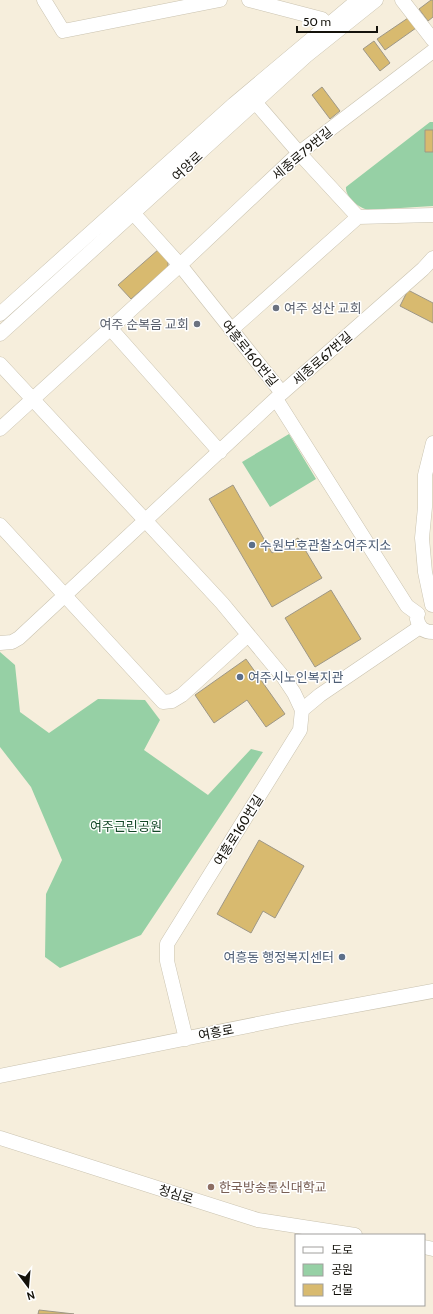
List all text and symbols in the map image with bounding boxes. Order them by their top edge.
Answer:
scale bar [297,8,377,34]
text: 50 m [303,14,331,29]
street label: 세종로79번길 [269,123,335,183]
street label: 여양로 [168,148,206,184]
place label: 여주 성산 교회 [284,300,362,316]
marker: 여주 성산 교회 [271,303,281,313]
place label: 여주 순복음 교회 [99,316,189,332]
street label: 여흥로160번길 [218,317,282,389]
marker: 여주 순복음 교회 [192,319,202,329]
street label: 세종로67번길 [289,328,355,388]
place label: 수원보호관찰소여주지소 [260,537,392,553]
marker: 수원보호관찰소여주지소 [247,540,257,550]
place label: 여주시노인복지관 [248,669,344,685]
marker: 여주시노인복지관 [235,672,245,682]
street label: 여흥로160번길 [210,792,266,868]
park label: 여주근린공원 [90,818,162,834]
place label: 여흥동 행정복지센터 [223,949,334,965]
marker: 여흥동 행정복지센터 [337,952,347,962]
street label: 여흥로 [197,1021,235,1043]
place label: 한국방송통신대학교 [219,1179,327,1195]
street label: 청심로 [156,1181,196,1207]
marker: 한국방송통신대학교 [206,1182,216,1192]
legend [295,1234,425,1306]
text: 도로 [331,1242,353,1257]
text: 공원 [331,1262,353,1277]
north arrow [8,1266,48,1306]
text: 건물 [331,1282,353,1297]
text: N [25,1288,36,1303]

